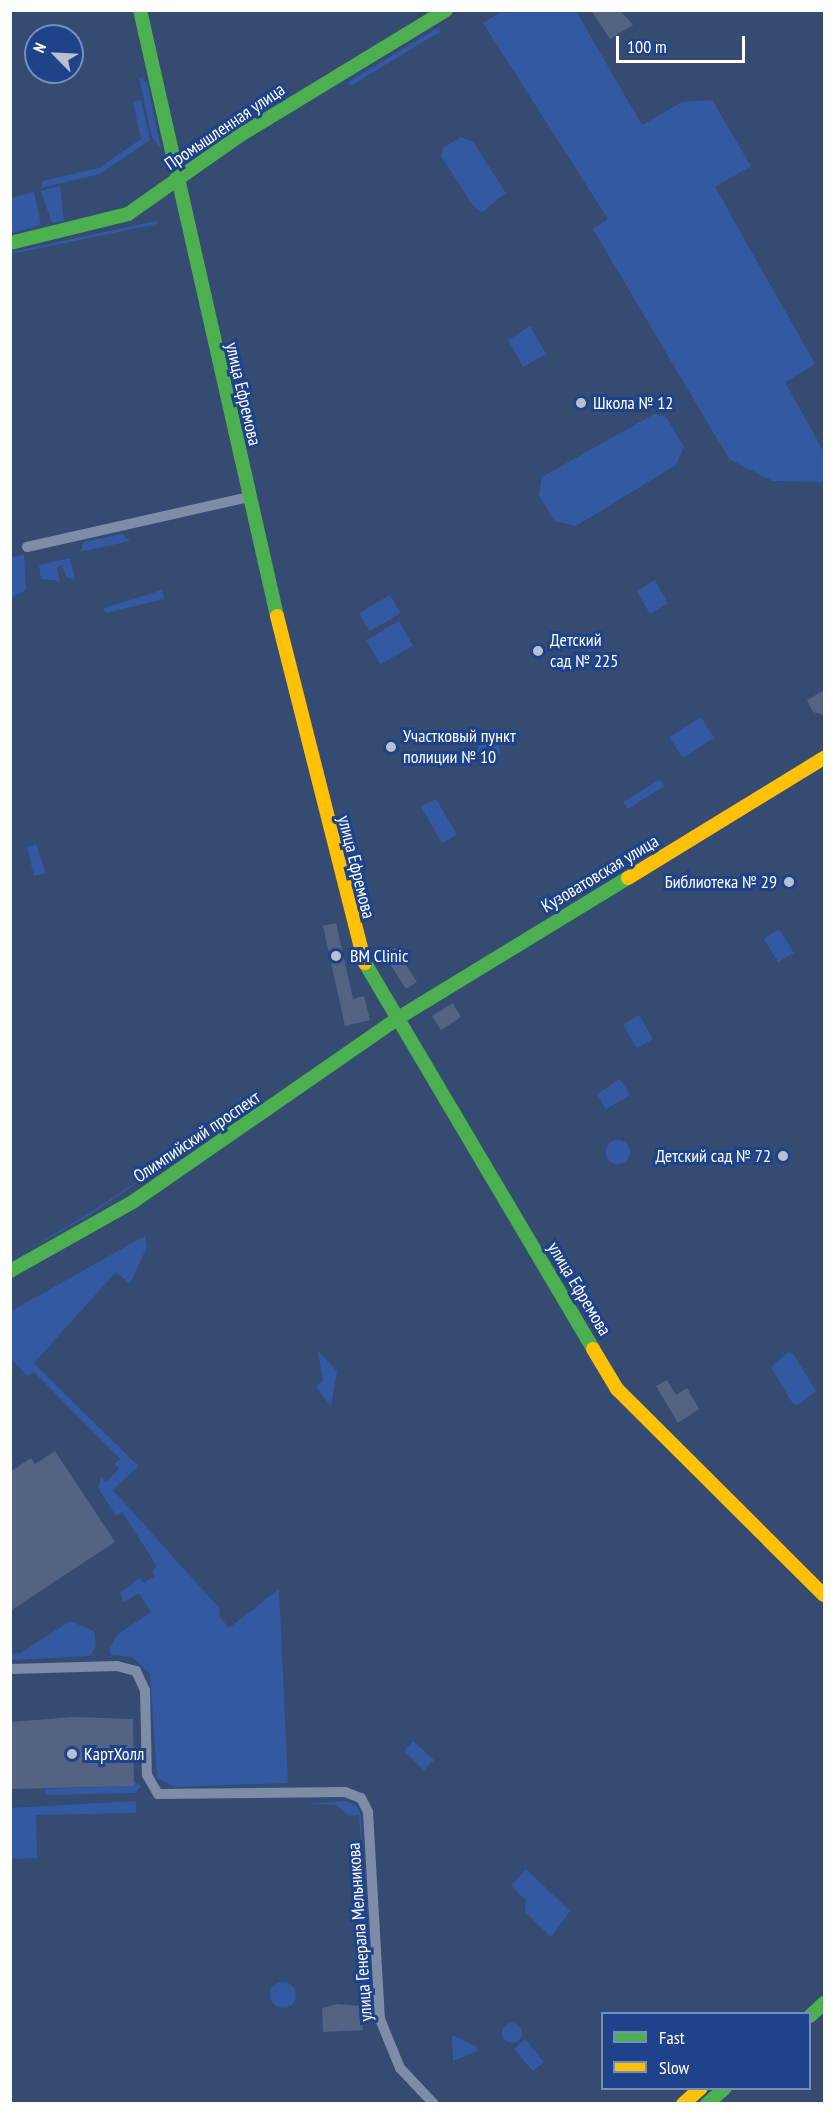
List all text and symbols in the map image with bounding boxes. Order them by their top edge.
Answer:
north arrow [24,24,84,84]
scale bar [619,24,748,62]
text: 100 m [627,35,667,58]
text: N [28,39,50,56]
street label: Промышленная улица [161,79,289,175]
street label: улица Ефремова [221,340,265,448]
place label: Школа № 12 [593,392,673,414]
marker: Школа № 12 [574,396,588,410]
place label: Детский сад № 225 [550,630,618,672]
marker: Детский сад № 225 [531,644,545,658]
place label: Участковый пункт полиции № 10 [403,726,516,768]
marker: Участковый пункт полиции № 10 [384,740,398,754]
street label: улица Ефремова [333,813,379,921]
street label: Кузоватовская улица [537,831,663,917]
place label: Библиотека № 29 [665,871,777,893]
marker: Библиотека № 29 [782,875,796,889]
place label: BM Clinic [350,945,408,967]
marker: BM Clinic [327,947,345,965]
street label: Олимпийский проспект [130,1087,264,1187]
place label: Детский сад № 72 [655,1145,771,1167]
marker: Детский сад № 72 [776,1149,790,1163]
street label: улица Ефремова [543,1238,615,1340]
place label: КартХолл [84,1743,144,1765]
marker: КартХолл [65,1747,79,1761]
street label: улица Генерала Мельникова [343,1842,377,2022]
legend [601,2012,811,2090]
text: Fast [659,2026,685,2049]
text: Slow [659,2056,689,2079]

